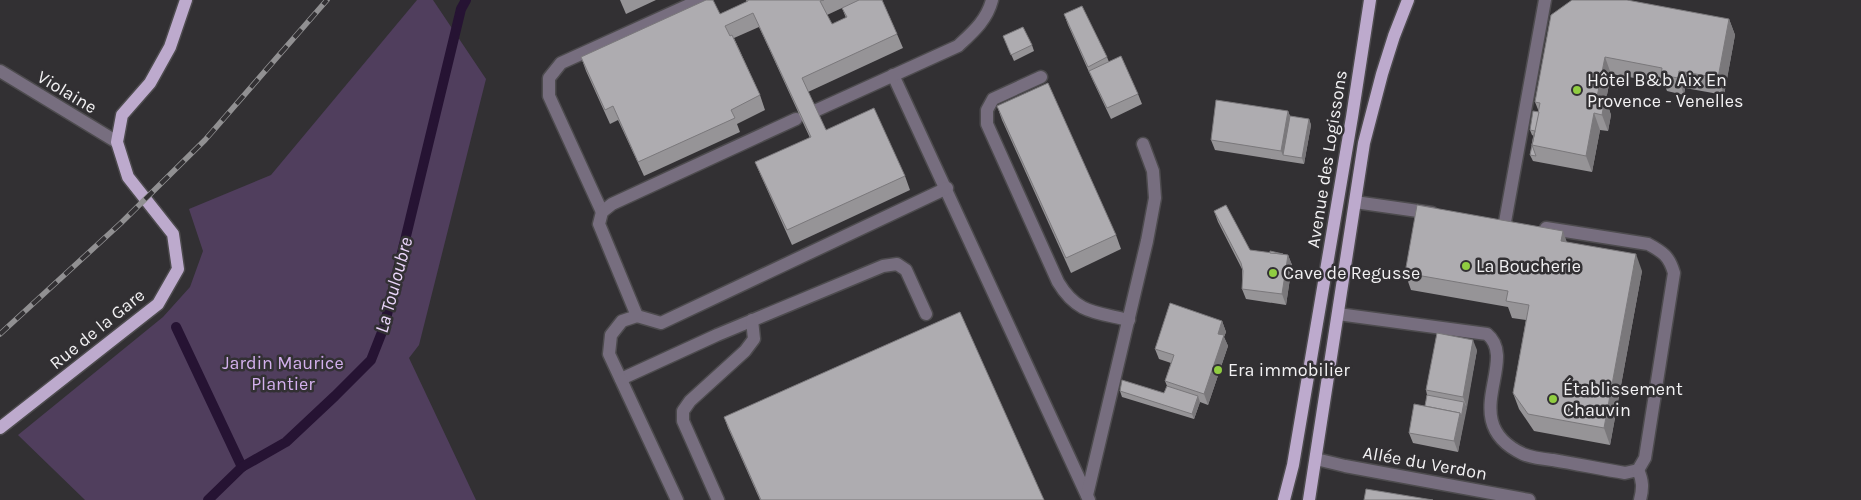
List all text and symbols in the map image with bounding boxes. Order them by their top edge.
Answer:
street label: Violaine [33,66,101,118]
street label: Avenue des Logissons [1302,68,1352,250]
place label: Hôtel B&b Aix En Provence - Venelles [1587,69,1743,112]
marker: Hôtel B&b Aix En Provence - Venelles [1571,84,1583,96]
water label: La Touloubre [371,235,417,336]
place label: La Boucherie [1476,255,1581,277]
marker: La Boucherie [1460,260,1472,272]
place label: Cave de Regusse [1283,262,1420,284]
marker: Cave de Regusse [1267,267,1279,279]
street label: Rue de la Gare [45,284,149,374]
park label: Jardin Maurice Plantier [222,352,344,395]
place label: Era immobilier [1228,359,1350,381]
marker: Era immobilier [1212,364,1224,376]
place label: Établissement Chauvin [1563,377,1683,421]
marker: Établissement Chauvin [1547,393,1559,405]
street label: Allée du Verdon [1361,441,1489,485]

